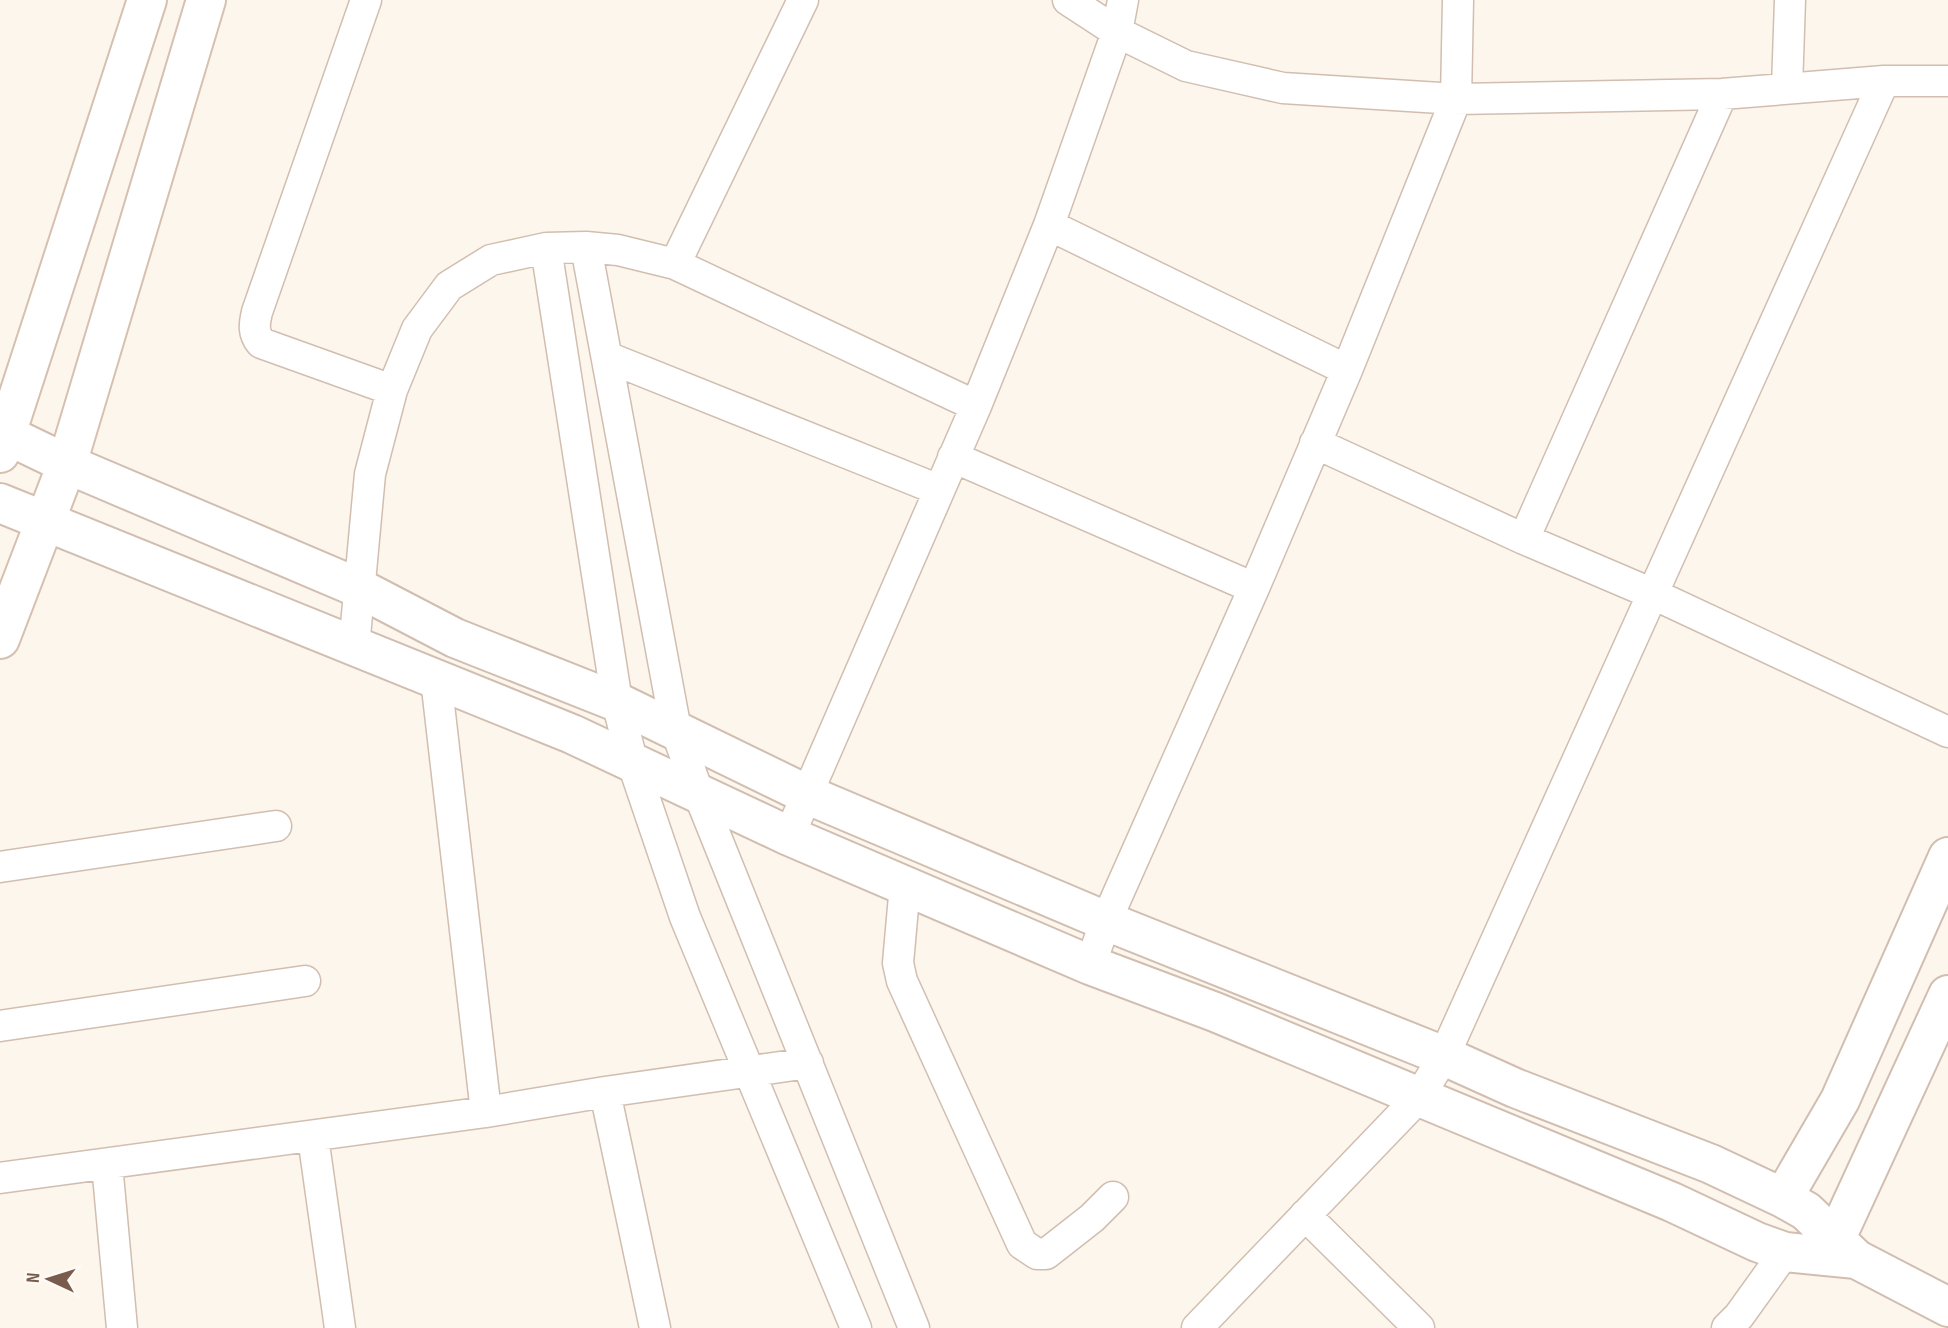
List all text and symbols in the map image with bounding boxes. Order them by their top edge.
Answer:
north arrow [14,1244,84,1314]
text: N [22,1272,45,1284]

